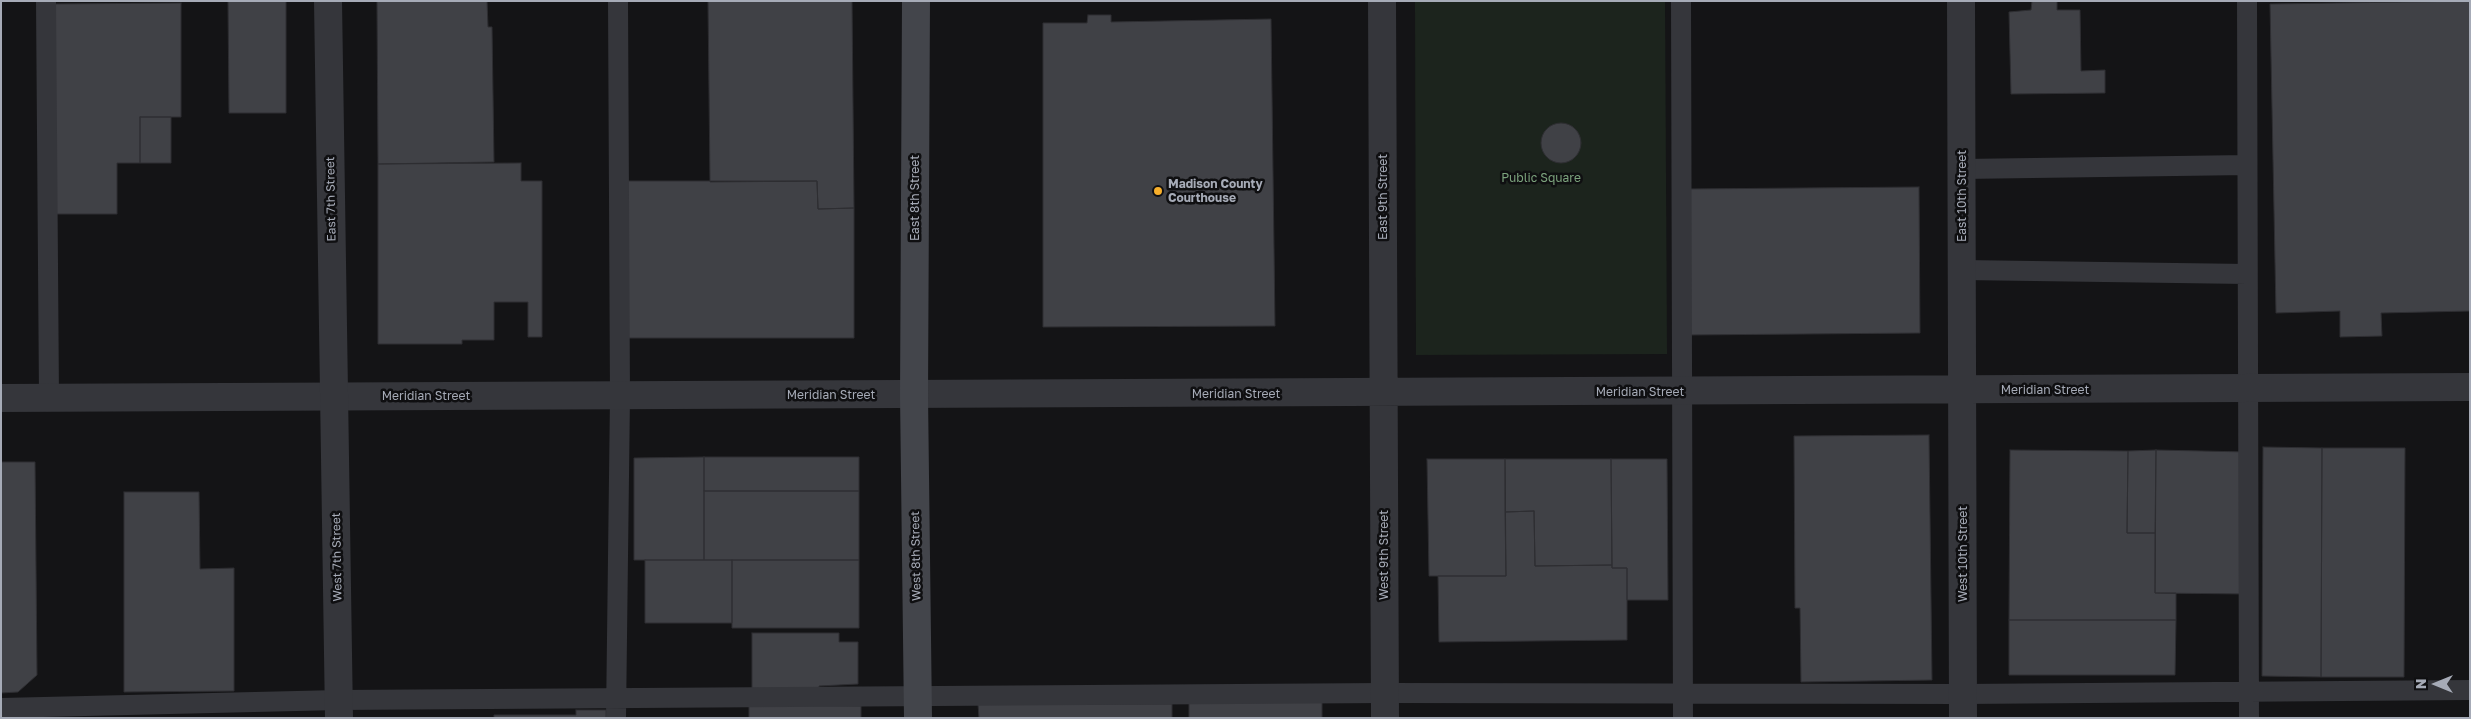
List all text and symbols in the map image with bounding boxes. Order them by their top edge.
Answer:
street label: East 10th Street [1955,150,1969,242]
street label: East 9th Street [1376,154,1390,240]
street label: East 8th Street [908,155,922,241]
street label: East 7th Street [323,156,339,242]
park label: Public Square [1501,171,1581,185]
place label: Madison County Courthouse [1168,177,1263,205]
marker: Madison County Courthouse [1152,185,1164,197]
street label: Meridian Street [2001,383,2089,397]
street label: Meridian Street [1596,385,1684,399]
street label: Meridian Street [1192,387,1280,401]
street label: Meridian Street [787,388,875,402]
street label: Meridian Street [382,389,470,403]
street label: West 10th Street [1956,506,1970,602]
street label: West 9th Street [1377,510,1391,600]
street label: West 8th Street [908,511,924,601]
street label: West 7th Street [329,512,345,602]
north arrow [2411,659,2461,709]
text: N [2412,679,2429,689]

